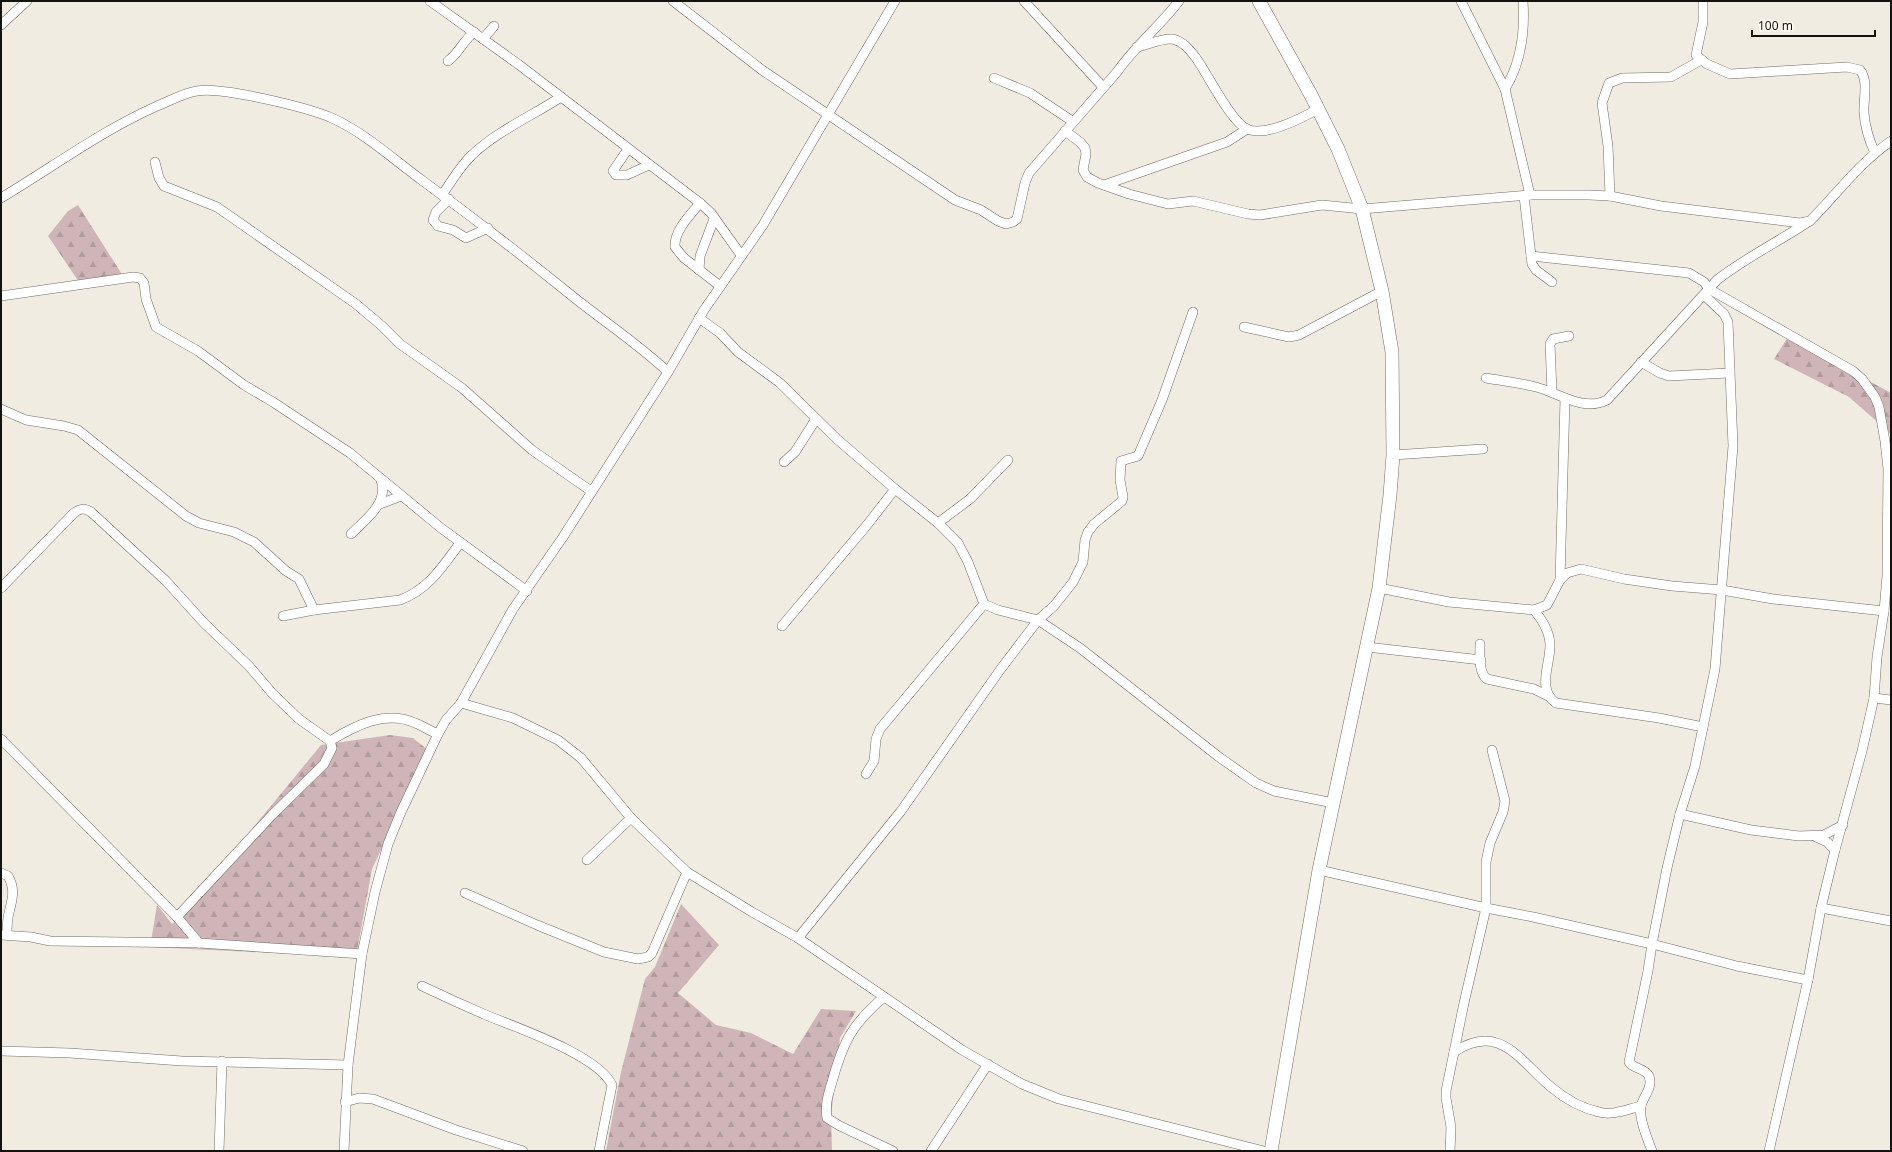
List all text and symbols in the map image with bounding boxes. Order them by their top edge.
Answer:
scale bar [1752,12,1875,38]
text: 100 m [1758,17,1793,34]

